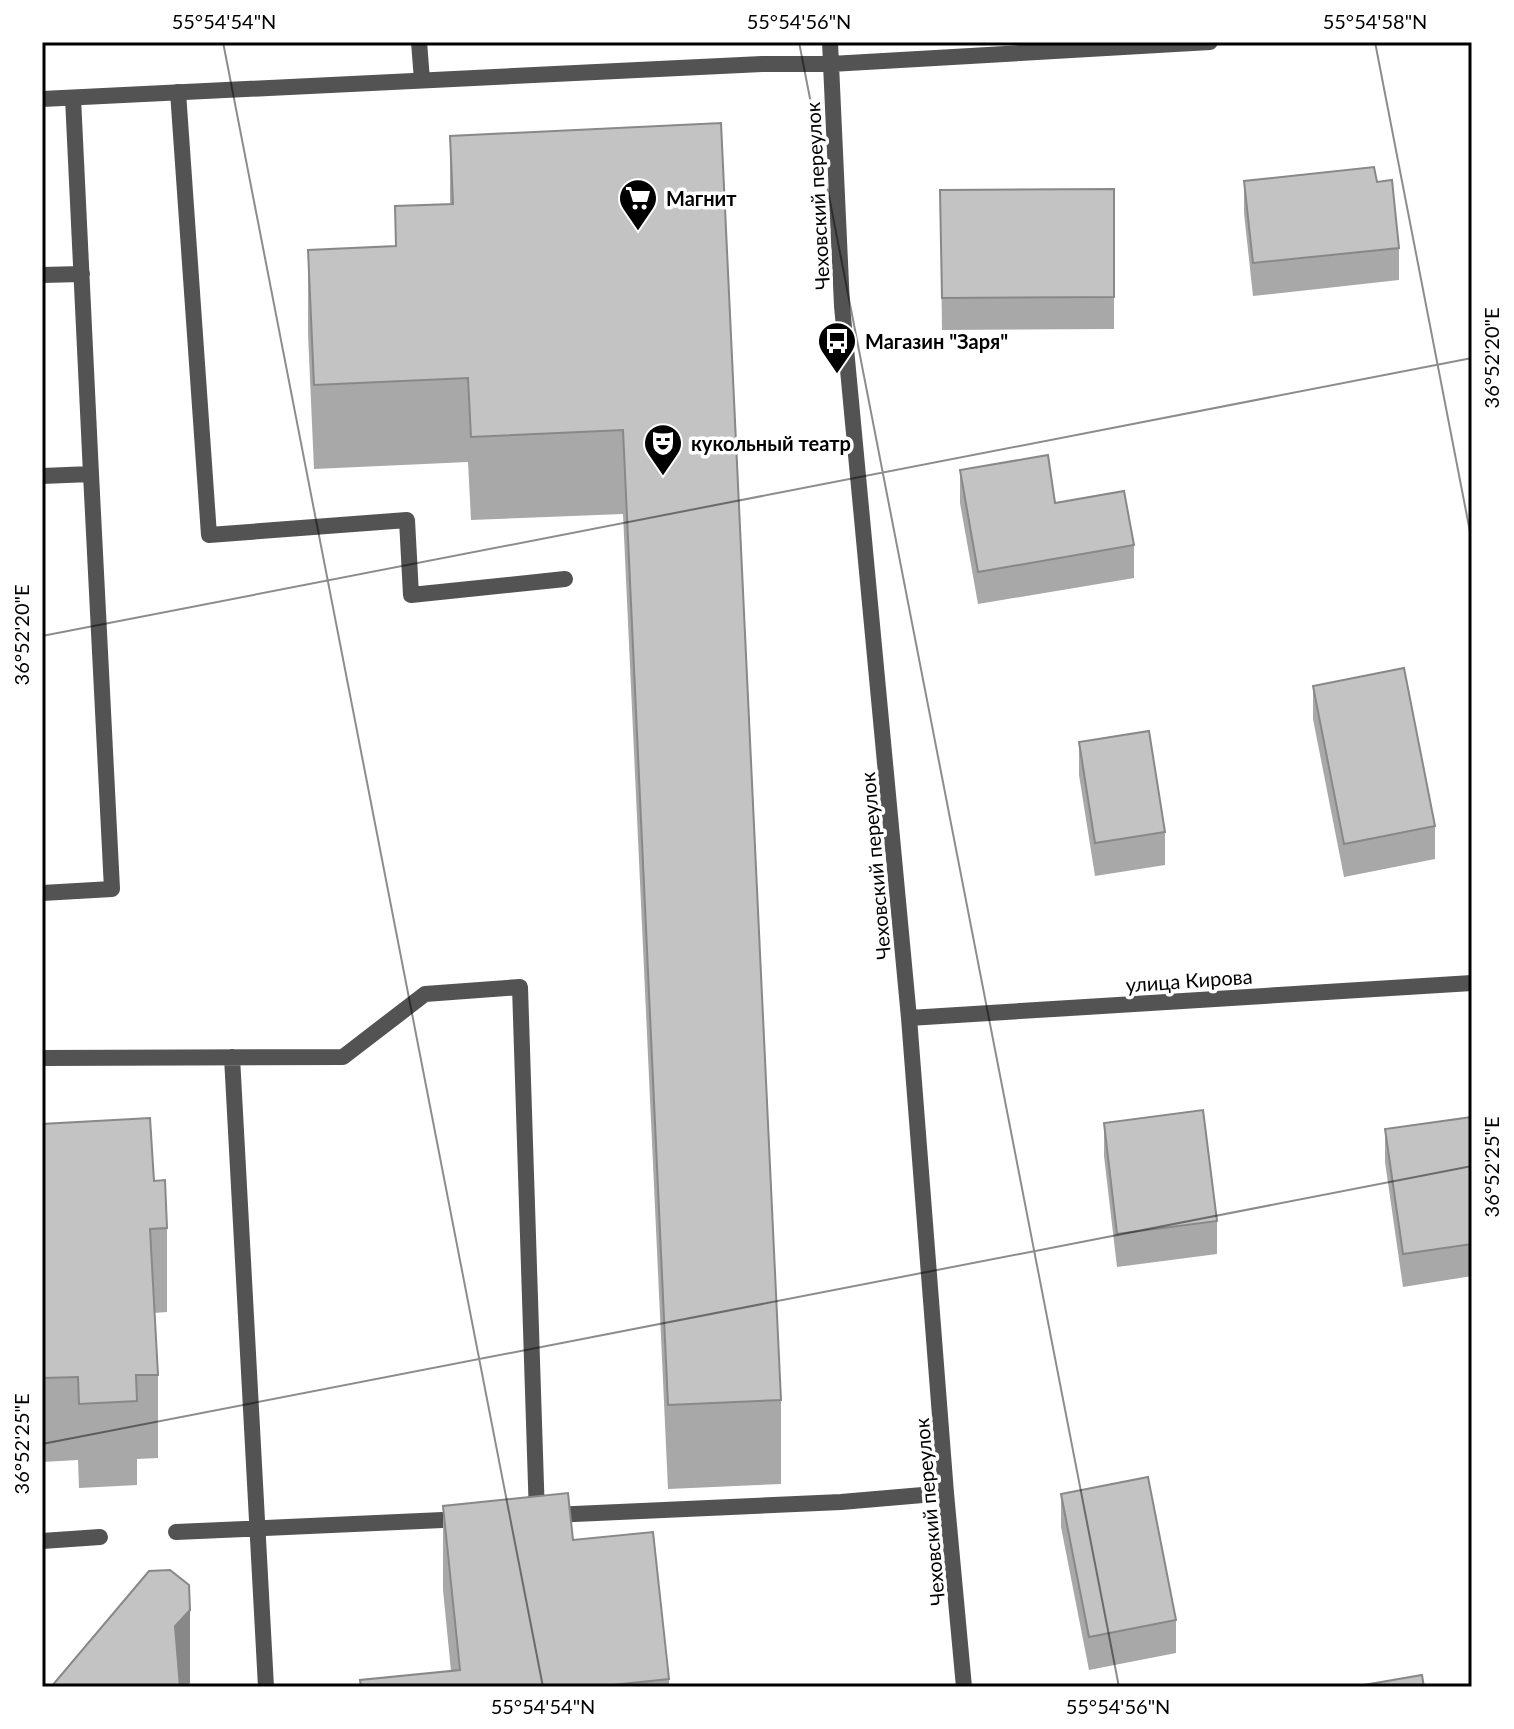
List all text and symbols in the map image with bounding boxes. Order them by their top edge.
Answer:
text: 55°54'54"N [172,9,276,33]
text: 55°54'56"N [747,9,851,33]
text: 55°54'58"N [1323,9,1427,33]
street label: Чеховский переулок [800,101,834,291]
supermarket icon: Магнит [617,177,659,232]
place label: Магнит [666,186,737,210]
text: 36°52'20"E [1479,308,1503,408]
bus stop icon: Магазин "Заря" [816,320,858,375]
place label: Магазин "Заря" [865,329,1008,353]
theatre icon: кукольный театр [642,422,684,477]
place label: кукольный театр [691,431,851,455]
text: 36°52'20"E [9,585,33,685]
street label: Чеховский переулок [855,771,895,961]
street label: улица Кирова [1125,964,1253,996]
text: 36°52'25"E [1479,1117,1503,1217]
text: 36°52'25"E [9,1394,33,1494]
street label: Чеховский переулок [909,1417,949,1607]
text: 55°54'54"N [491,1694,595,1718]
text: 55°54'56"N [1066,1694,1170,1718]

